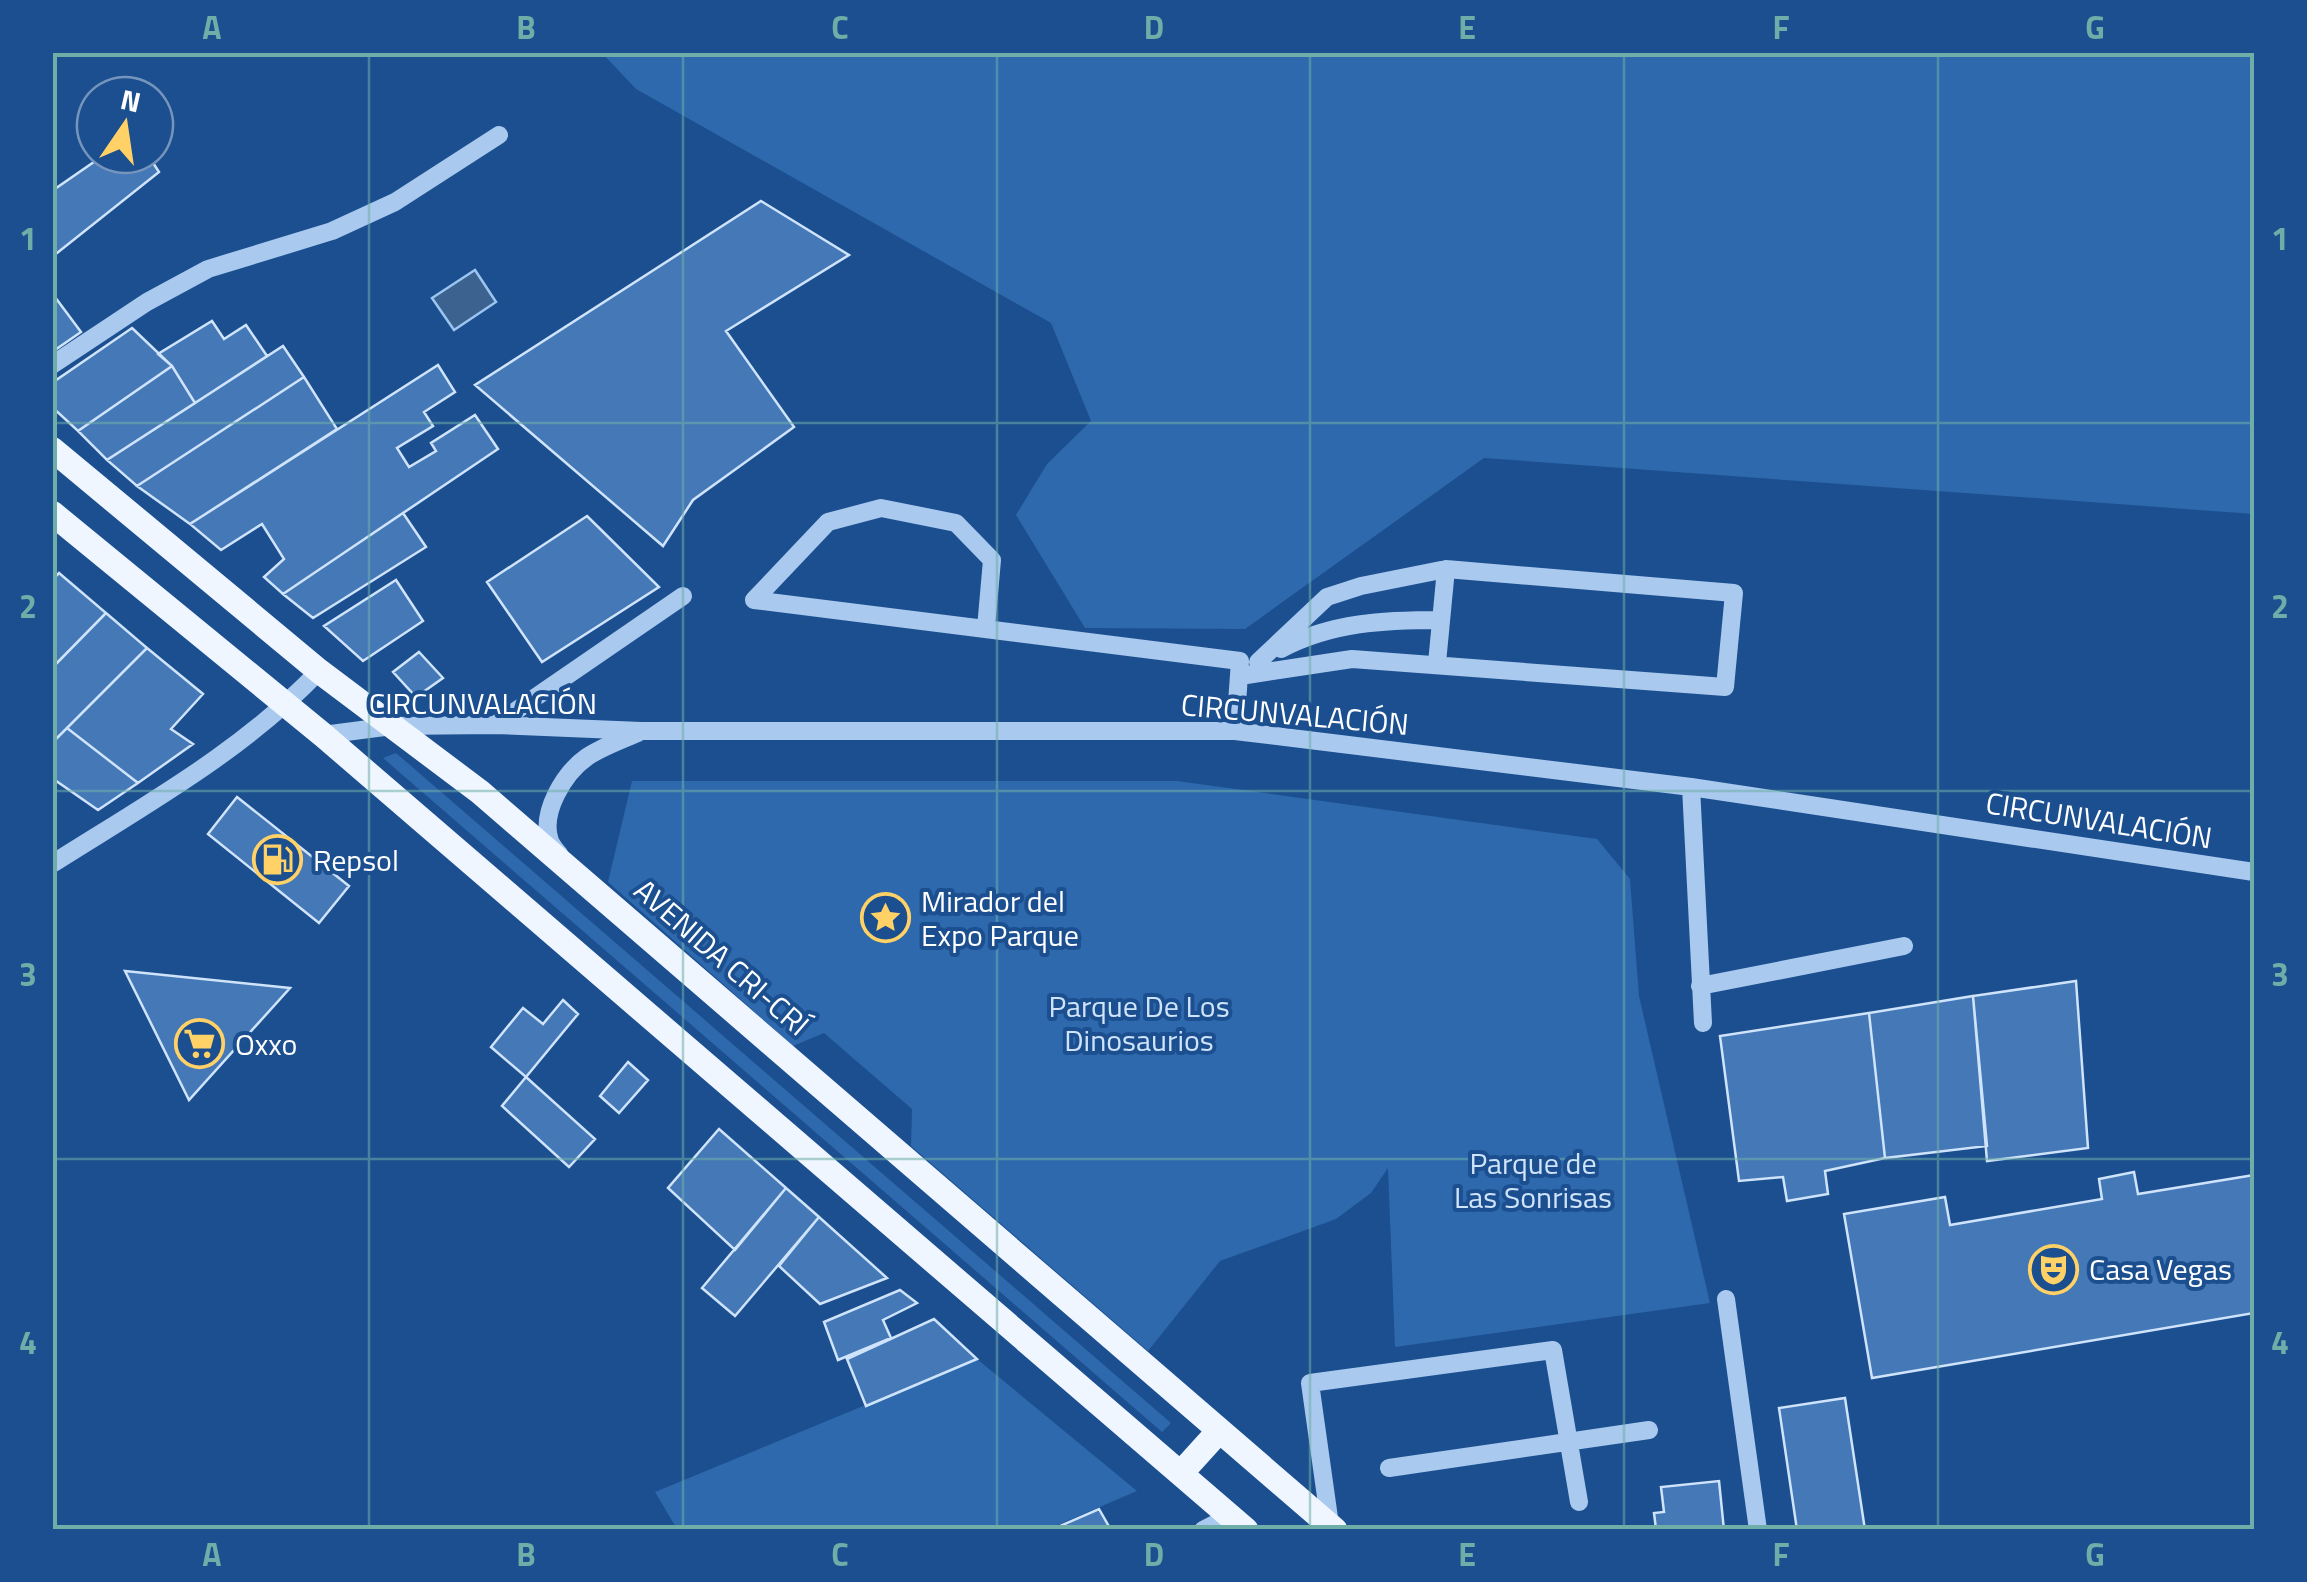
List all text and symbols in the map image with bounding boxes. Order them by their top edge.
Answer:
text: A [202,3,222,51]
text: B [516,3,536,51]
text: C [831,3,849,51]
text: D [1144,3,1164,51]
text: E [1458,3,1476,51]
text: F [1773,3,1790,51]
text: G [2085,3,2105,51]
north arrow [75,75,175,175]
text: N [116,77,145,123]
text: 1 [19,214,37,262]
text: 1 [2271,214,2289,262]
text: 2 [19,582,37,630]
text: 2 [2271,582,2289,630]
street label: CIRCUNVALACIÓN [369,680,597,726]
street label: CIRCUNVALACIÓN [1179,681,1411,747]
street label: CIRCUNVALACIÓN [1983,779,2215,861]
fuel station icon: Repsol [252,834,304,886]
place label: Repsol [313,837,399,883]
street label: AVENIDA CRI-CRÍ [624,868,820,1047]
place label: Mirador del Expo Parque [921,878,1079,958]
place icon: Mirador del Expo Parque [860,892,912,944]
text: 3 [19,950,37,998]
text: 3 [2271,950,2289,998]
park label: Parque De Los Dinosaurios [1048,983,1230,1063]
supermarket icon: Oxxo [174,1018,226,1070]
place label: Oxxo [235,1021,297,1067]
park label: Parque de Las Sonrisas [1454,1140,1612,1220]
theatre icon: Casa Vegas [2028,1243,2080,1295]
place label: Casa Vegas [2089,1246,2232,1292]
text: 4 [19,1318,37,1366]
text: 4 [2271,1318,2289,1366]
text: A [202,1530,222,1578]
text: B [516,1530,536,1578]
text: C [831,1530,849,1578]
text: D [1144,1530,1164,1578]
text: E [1458,1530,1476,1578]
text: F [1773,1530,1790,1578]
text: G [2085,1530,2105,1578]

